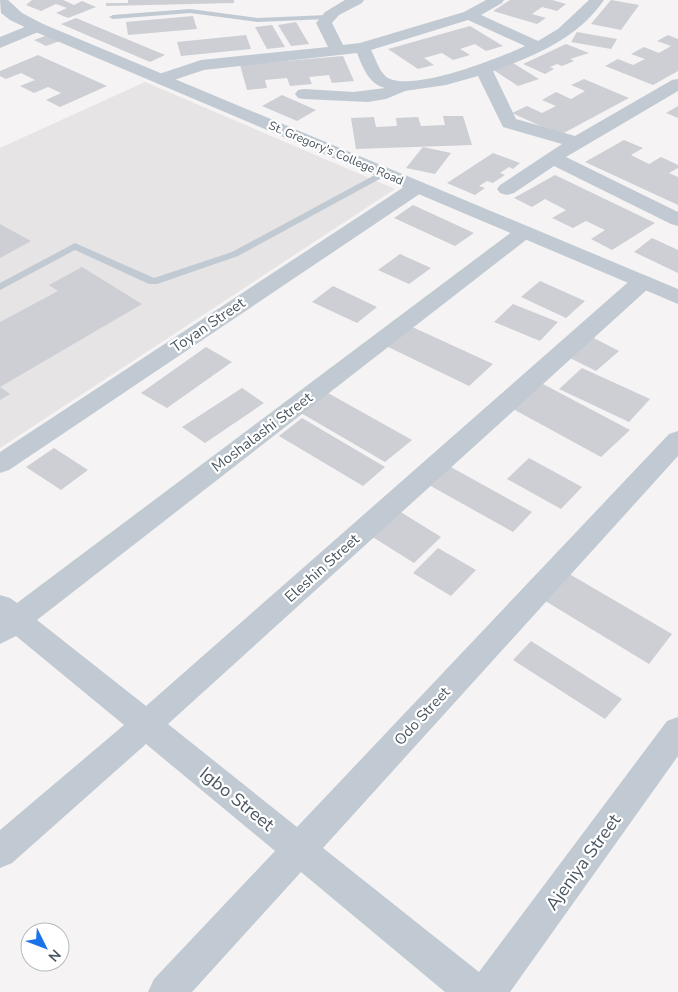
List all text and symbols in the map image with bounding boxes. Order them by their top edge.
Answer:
street label: St. Gregory's College Road [266,117,406,189]
street label: Toyan Street [167,293,249,357]
street label: Moshalashi Street [208,387,317,476]
street label: Eleshin Street [281,529,364,607]
street label: Odo Street [390,682,455,750]
street label: Igbo Street [195,762,280,837]
street label: Ajeniya Street [540,808,627,915]
north arrow [20,922,70,972]
text: N [44,945,65,966]

